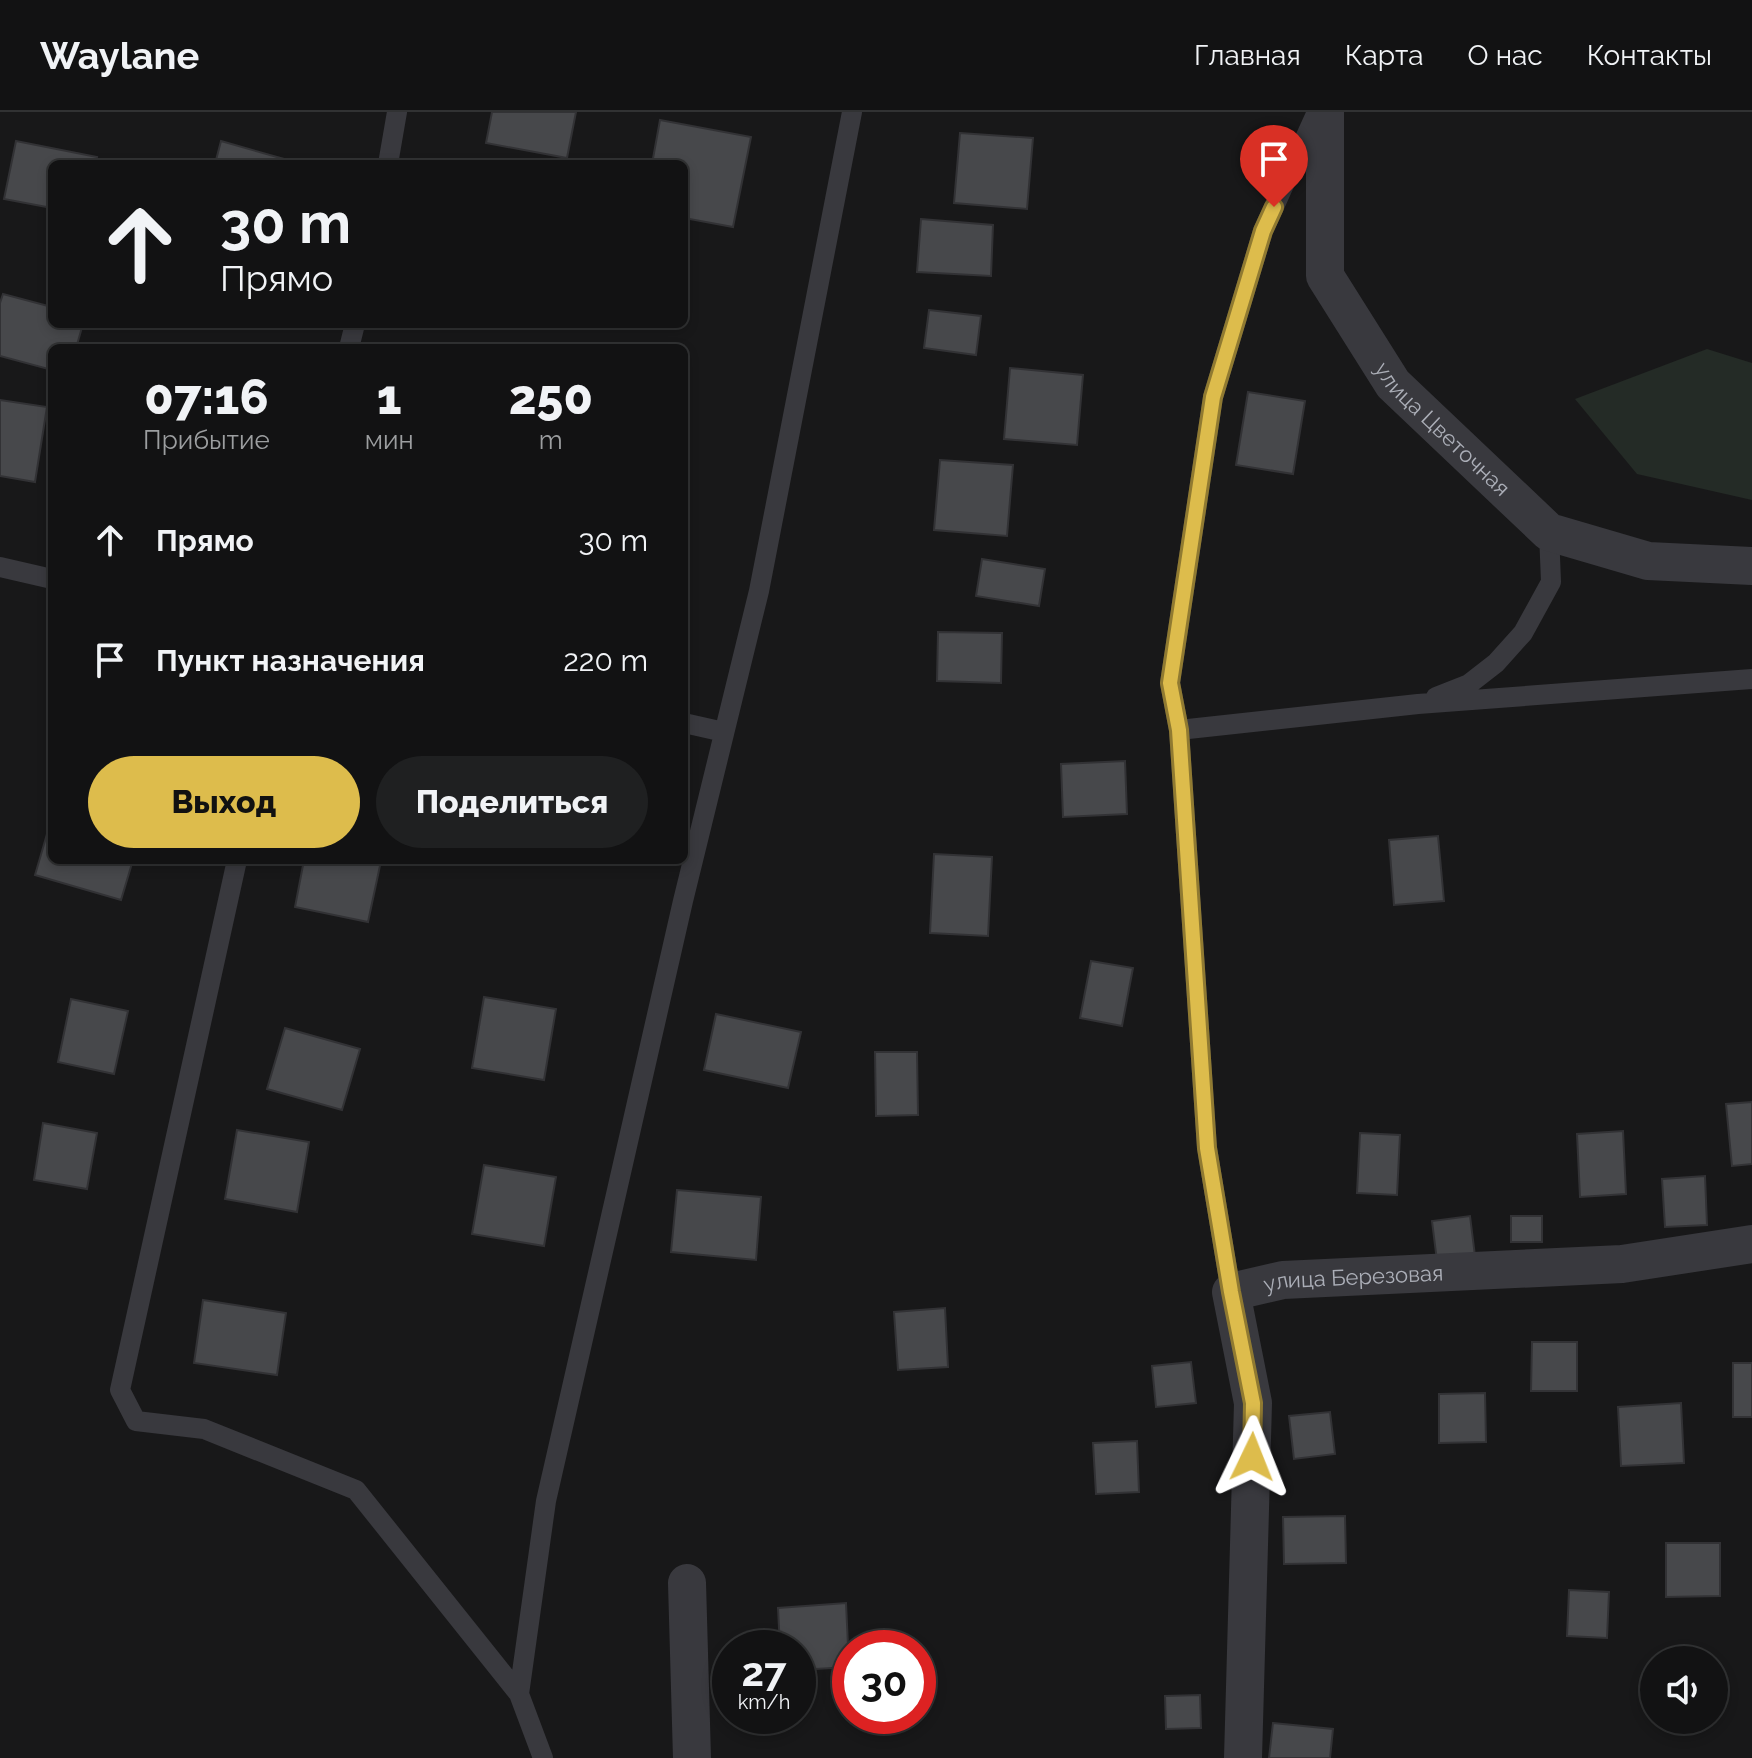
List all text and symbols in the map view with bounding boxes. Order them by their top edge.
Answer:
text: Waylane [40,33,199,78]
text: Главная [1194,39,1301,72]
text: Карта [1345,39,1424,72]
text: О нас [1468,39,1543,72]
text: Контакты [1587,39,1712,72]
pin [1240,125,1308,207]
icon: arrive [1252,137,1296,181]
text: 30 m [220,190,351,256]
icon: ahead [88,192,192,296]
text: Прямо [220,257,333,299]
street label: улица Цветочная [1369,357,1515,501]
text: 07:16 [144,369,269,425]
text: 1 [377,369,402,425]
text: 250 [509,369,593,425]
text: Прибытие [143,425,270,455]
text: мин [365,425,414,455]
text: m [539,425,563,455]
icon: ahead [88,518,132,562]
text: Прямо [156,523,254,558]
text: 30 m [578,523,648,558]
icon: arrive [88,638,132,682]
text: Пункт назначения [156,643,425,678]
text: 220 m [563,643,648,678]
button: Выход [88,756,360,848]
button: Поделиться [376,756,648,848]
street label: улица Березовая [1261,1259,1444,1297]
position arrow [1210,1415,1294,1499]
speed limit sign: 30 [832,1630,936,1734]
map controls [1640,1646,1728,1734]
button: sound [1640,1646,1728,1734]
text: 27 [741,1648,786,1695]
text: km/h [738,1690,790,1714]

